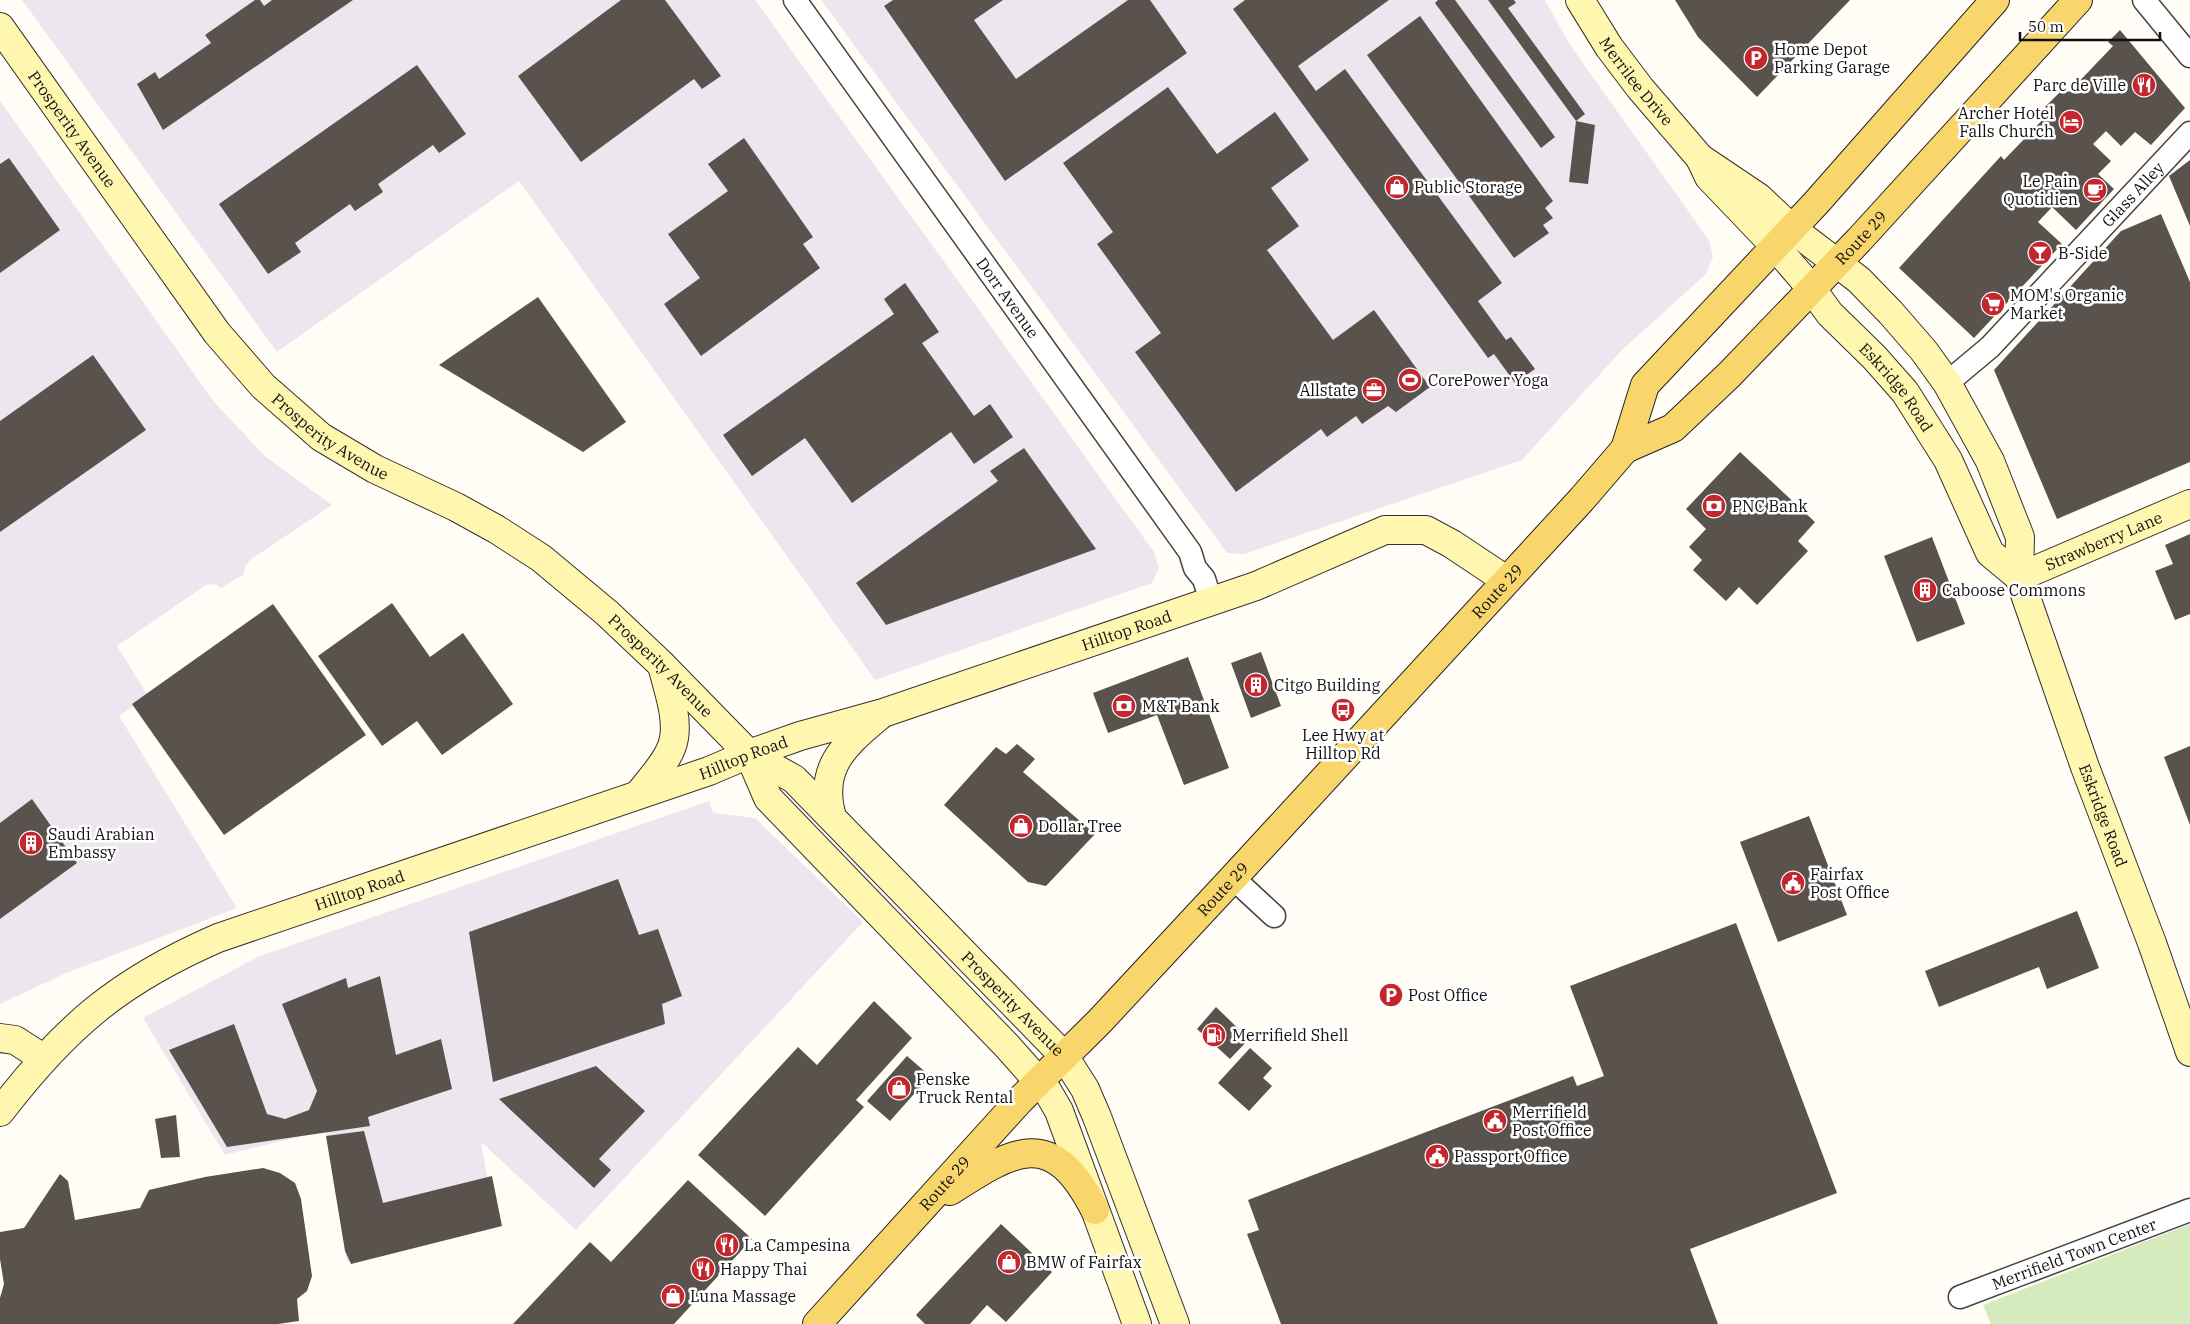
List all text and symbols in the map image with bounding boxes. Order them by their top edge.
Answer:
scale bar [2020,10,2160,42]
text: 50 m [2028,17,2064,36]
street label: Merrilee Drive [1595,33,1678,130]
place label: Home Depot Parking Garage [1774,39,1890,77]
parking icon: Home Depot Parking Garage [1743,45,1769,71]
street label: Prosperity Avenue [24,67,121,191]
restaurant icon: Parc de Ville [2131,72,2157,98]
place label: Parc de Ville [2033,75,2126,95]
place label: Archer Hotel Falls Church [1958,103,2054,141]
hotel icon: Archer Hotel Falls Church [2058,109,2084,135]
street label: Glass Alley [2097,157,2168,231]
place label: Le Pain Quotidien [2003,171,2078,209]
shop icon: Public Storage [1384,174,1410,200]
place label: Public Storage [1414,177,1522,197]
cafe icon: Le Pain Quotidien [2082,177,2108,203]
street label: Route 29 [1831,206,1891,269]
bar icon: B-Side [2027,240,2053,266]
place label: B-Side [2058,243,2107,263]
street label: Dorr Avenue [972,253,1044,342]
place label: MOM's Organic Market [2010,285,2124,323]
supermarket icon: MOM's Organic Market [1980,291,2006,317]
street label: Eskridge Road [1855,338,1938,436]
sports icon: CorePower Yoga [1397,367,1423,393]
place label: CorePower Yoga [1428,370,1549,390]
office icon: Allstate [1361,377,1387,403]
place label: Allstate [1299,380,1356,400]
street label: Prosperity Avenue [268,389,392,484]
bank icon: PNC Bank [1701,493,1727,519]
place label: PNC Bank [1732,496,1808,516]
street label: Strawberry Lane [2042,507,2165,575]
street label: Route 29 [1467,560,1527,622]
building icon: Caboose Commons [1912,577,1938,603]
place label: Caboose Commons [1942,580,2086,600]
street label: Hilltop Road [1079,605,1174,655]
street label: Prosperity Avenue [604,610,717,721]
building icon: Citgo Building [1243,672,1269,698]
place label: Citgo Building [1274,675,1381,695]
bank icon: M&T Bank [1111,693,1137,719]
place label: M&T Bank [1142,696,1220,716]
bus stop icon: Lee Hwy at Hilltop Rd [1330,697,1356,723]
place label: Lee Hwy at Hilltop Rd [1302,725,1384,763]
street label: Hilltop Road [696,731,790,784]
street label: Eskridge Road [2075,761,2132,870]
shop icon: Dollar Tree [1008,813,1034,839]
place label: Dollar Tree [1038,816,1122,836]
place label: Saudi Arabian Embassy [48,824,155,862]
building icon: Saudi Arabian Embassy [18,830,44,856]
street label: Route 29 [1193,858,1253,920]
place label: Fairfax Post Office [1810,864,1890,902]
street label: Hilltop Road [312,865,407,914]
public building icon: Fairfax Post Office [1780,870,1806,896]
street label: Prosperity Avenue [957,947,1068,1060]
parking icon: Post Office [1378,982,1404,1008]
place label: Post Office [1408,985,1488,1005]
fuel station icon: Merrifield Shell [1201,1022,1227,1048]
place label: Merrifield Shell [1232,1025,1348,1045]
place label: Penske Truck Rental [916,1069,1014,1107]
shop icon: Penske Truck Rental [886,1075,912,1101]
place label: Merrifield Post Office [1512,1102,1592,1140]
public building icon: Merrifield Post Office [1482,1108,1508,1134]
public building icon: Passport Office [1424,1143,1450,1169]
place label: Passport Office [1454,1146,1567,1166]
street label: Route 29 [915,1152,974,1215]
street label: Merrifield Town Center [1989,1214,2159,1294]
restaurant icon: La Campesina [714,1232,740,1258]
place label: La Campesina [744,1235,851,1255]
shop icon: BMW of Fairfax [996,1249,1022,1275]
place label: BMW of Fairfax [1026,1252,1142,1272]
restaurant icon: Happy Thai [690,1256,716,1282]
place label: Happy Thai [720,1259,807,1279]
shop icon: Luna Massage [660,1283,686,1309]
place label: Luna Massage [690,1286,796,1306]

